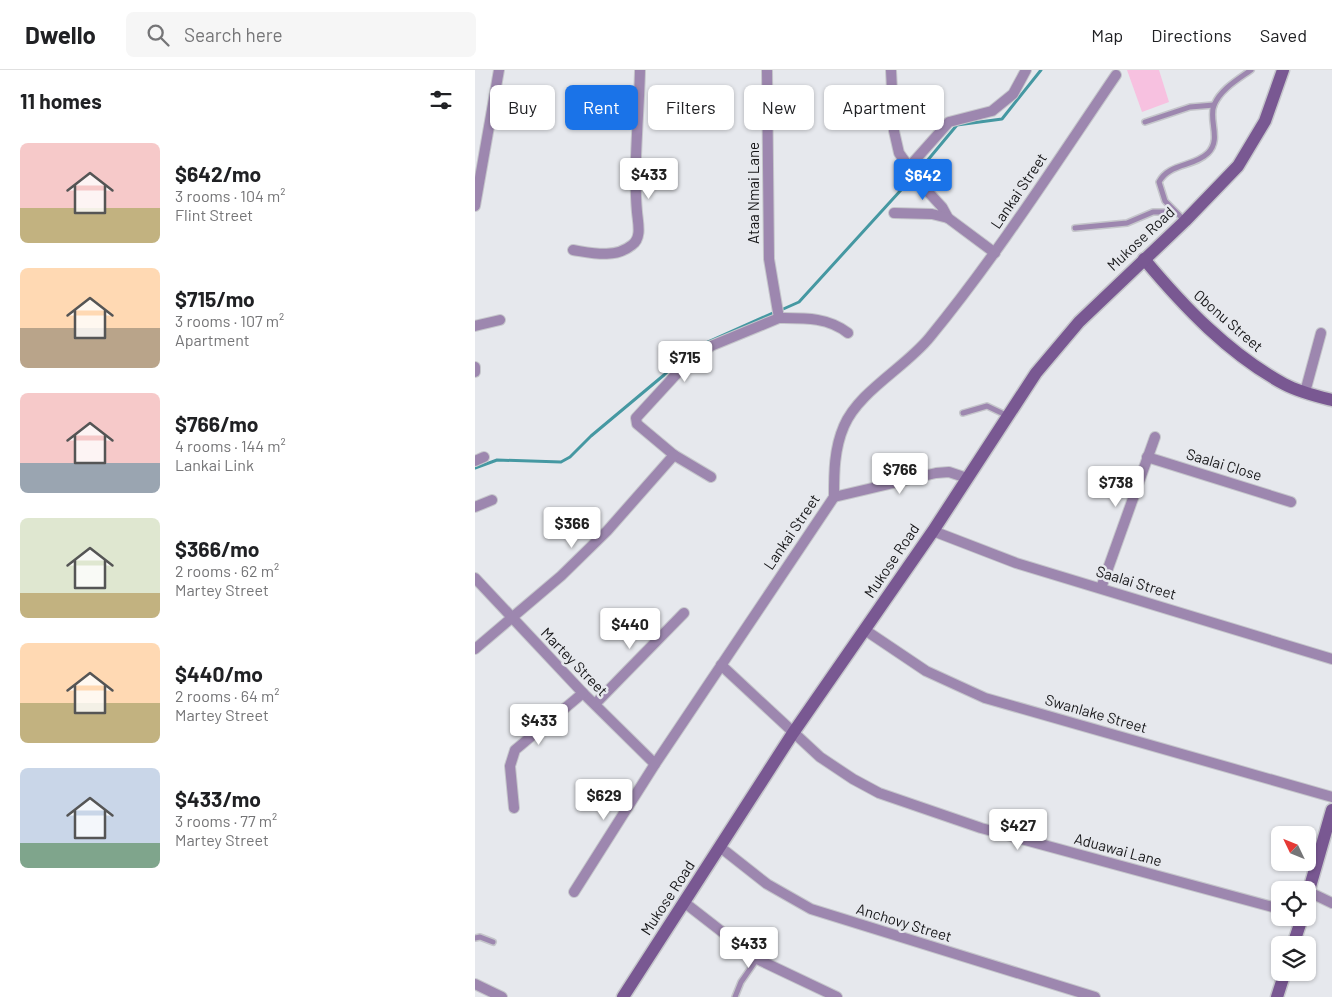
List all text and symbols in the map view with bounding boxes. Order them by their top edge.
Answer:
search box [126,12,476,57]
text: Dwello [25,20,96,49]
icon: search [144,21,172,49]
text: Search here [184,23,283,46]
text: Map [1091,24,1123,46]
text: Directions [1151,24,1232,46]
text: Saved [1260,24,1307,46]
chip: Buy [490,85,555,130]
chip: Rent [565,85,638,130]
chip: Filters [648,85,734,130]
chip: New [744,85,814,130]
chip: Apartment [824,85,944,130]
icon: filters [427,86,455,114]
text: 11 homes [20,88,102,113]
street label: Ataa Nmai Lane [744,142,762,244]
street label: Lankai Street [986,149,1050,232]
pin: $433 [619,158,679,200]
pin: $642 [893,158,953,201]
text: $642/mo [175,161,261,186]
icon: home [60,163,120,223]
text: $433 [631,164,667,183]
text: $642 [905,165,941,184]
text: 3 rooms · 104 m² [175,186,285,205]
street label: Mukose Road [1103,203,1178,274]
text: Flint Street [175,205,253,224]
street label: Obonu Street [1190,285,1267,355]
text: $715/mo [175,286,255,311]
icon: home [60,288,120,348]
text: 3 rooms · 107 m² [175,311,284,330]
text: Apartment [175,330,250,349]
pin: $715 [655,340,715,383]
text: $715 [669,347,701,366]
text: $766/mo [175,411,258,436]
icon: home [60,413,120,473]
text: 4 rooms · 144 m² [175,436,286,455]
street label: Saalai Close [1184,444,1264,484]
pin: $766 [870,452,930,495]
text: Lankai Link [175,455,254,474]
text: $766 [883,459,917,478]
pin: $738 [1086,466,1146,508]
text: $738 [1099,472,1133,491]
street label: Lankai Street [759,490,823,573]
pin: $366 [542,506,602,549]
text: $366 [555,513,589,532]
street label: Mukose Road [860,520,923,601]
text: $366/mo [175,536,259,561]
icon: home [60,538,120,598]
text: 2 rooms · 62 m² [175,561,279,580]
street label: Saalai Street [1094,561,1179,603]
text: Martey Street [175,580,269,599]
pin: $440 [600,608,660,650]
text: $440 [611,614,649,633]
street label: Martey Street [538,623,612,699]
text: $440/mo [175,661,263,686]
icon: home [60,663,120,723]
text: 2 rooms · 64 m² [175,686,279,705]
street label: Swanlake Street [1043,690,1149,736]
pin: $433 [509,704,569,746]
text: Martey Street [175,705,269,724]
text: $433 [521,710,557,729]
pin: $629 [574,778,634,821]
text: $629 [586,785,622,804]
text: $433/mo [175,786,261,811]
icon: home [60,788,120,848]
pin: $427 [988,808,1048,851]
text: 3 rooms · 77 m² [175,811,277,830]
text: $427 [1000,815,1036,834]
north arrow [1271,826,1316,871]
map controls [1271,826,1316,981]
street label: Aduawai Lane [1072,829,1164,869]
text: Martey Street [175,830,269,849]
street label: Mukose Road [636,857,698,938]
button: locate [1271,881,1316,926]
street label: Anchovy Street [854,899,954,945]
pin: $433 [719,926,779,969]
text: $433 [731,933,767,952]
button: layers [1271,936,1316,981]

